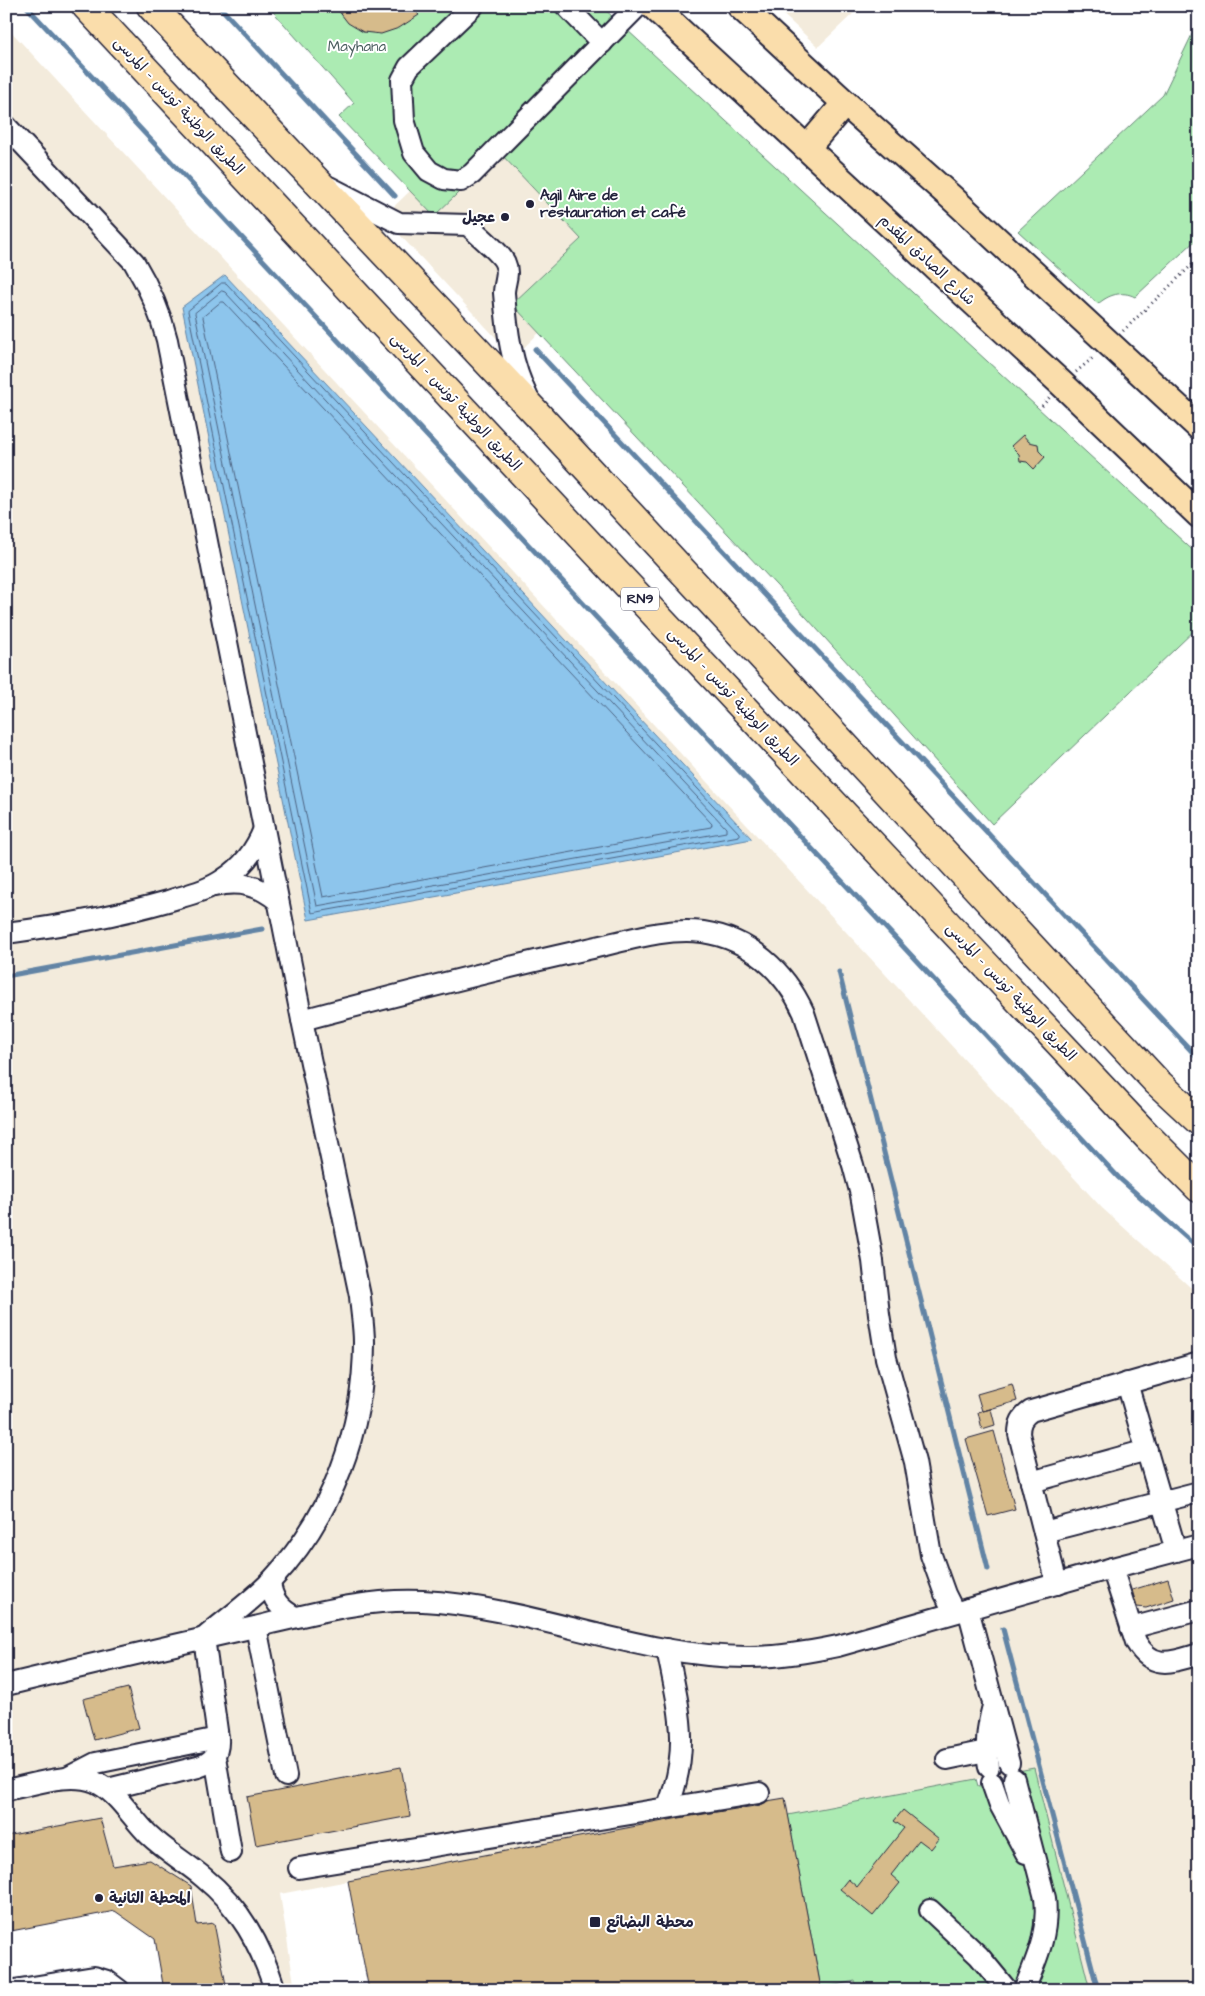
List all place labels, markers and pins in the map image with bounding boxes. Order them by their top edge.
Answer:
place label: Agil Aire de restauration et café [540,185,686,223]
marker: Agil Aire de restauration et café [524,198,536,210]
place label: عجيل [462,207,495,228]
marker: عجيل [499,211,511,223]
place label: المحطة الثانية [109,1888,191,1909]
marker: المحطة الثانية [93,1892,105,1904]
place label: محطة البضائع [606,1912,694,1933]
marker: محطة البضائع [588,1915,602,1929]

